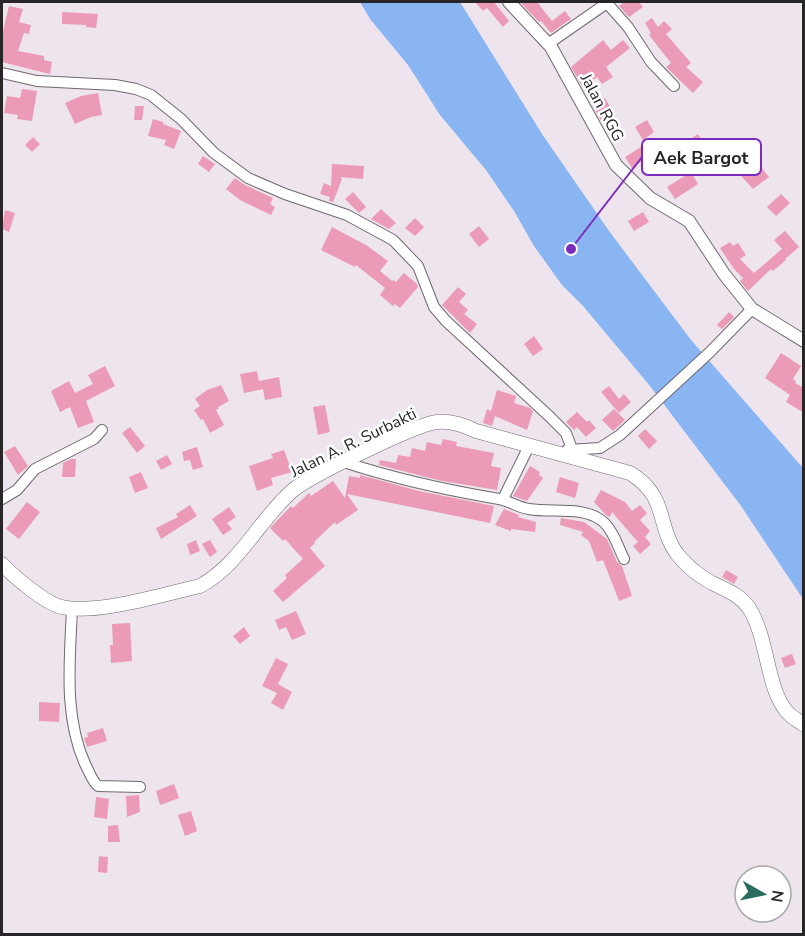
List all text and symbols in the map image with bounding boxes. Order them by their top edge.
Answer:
street label: Jalan RGG [575,69,629,145]
callout: Aek Bargot [642,139,761,175]
text: Aek Bargot [654,146,748,170]
street label: Jalan A. R. Surbakti [286,403,420,483]
north arrow [733,864,793,924]
text: N [765,889,789,904]

